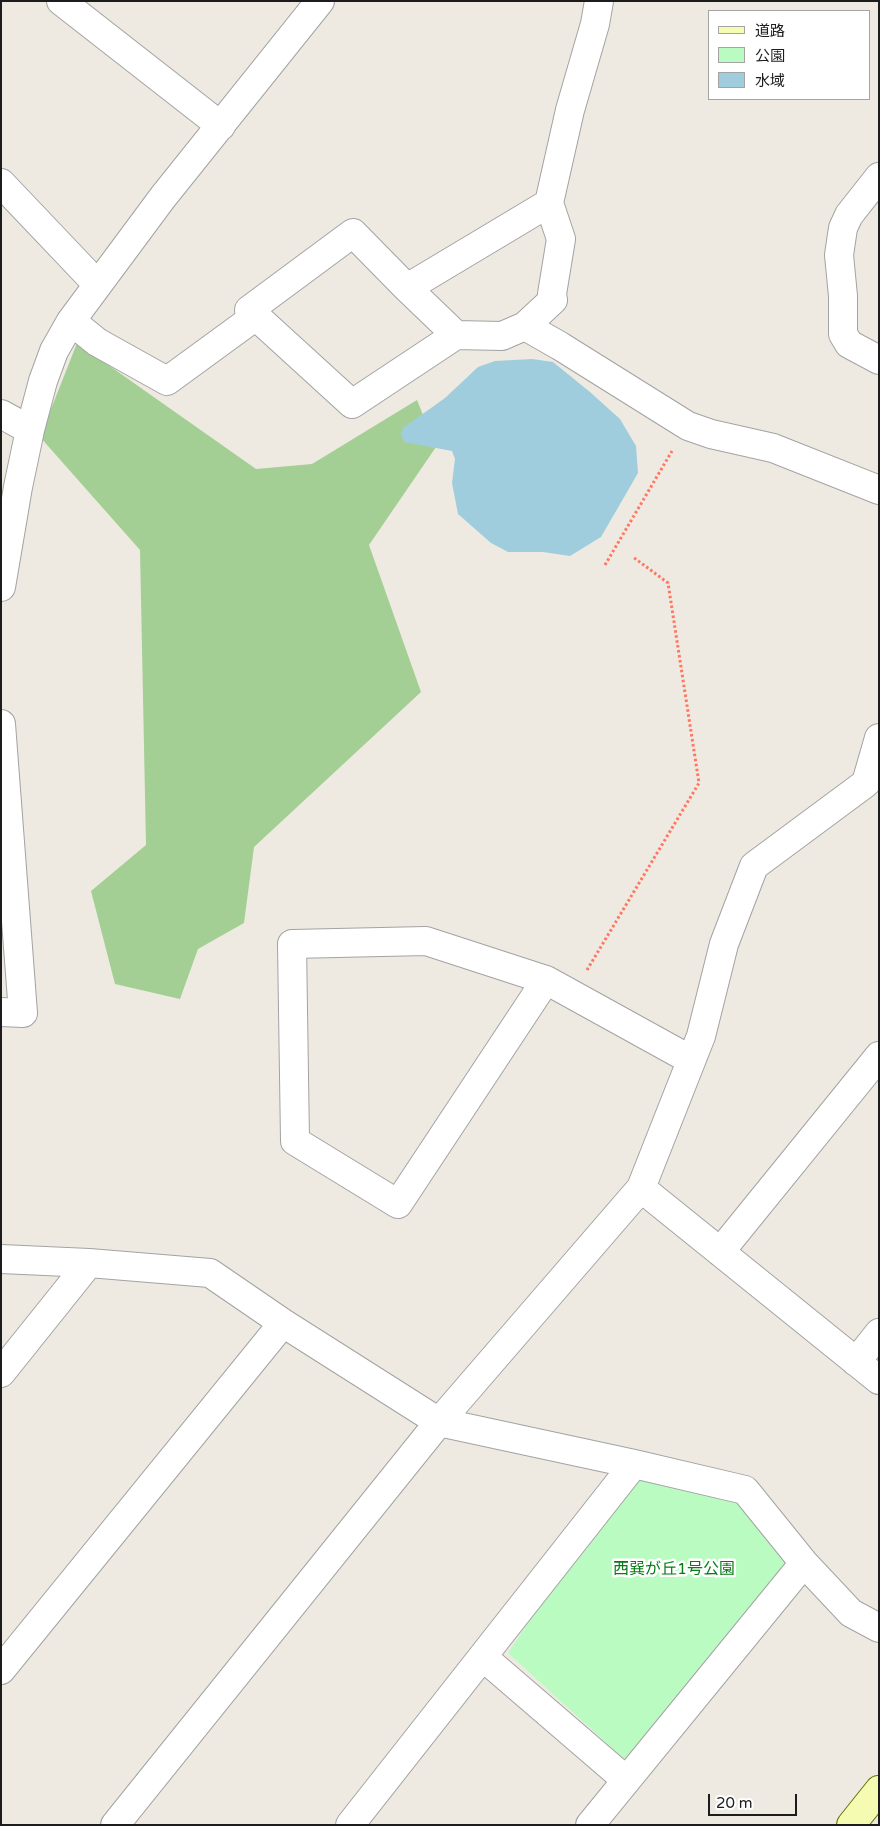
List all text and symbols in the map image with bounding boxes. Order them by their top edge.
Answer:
legend [708,10,870,100]
text: 道路 [755,22,785,40]
text: 公園 [755,47,785,65]
text: 水域 [755,72,785,90]
park label: 西巽が丘1号公園 [613,1560,735,1580]
scale bar [710,1784,799,1816]
text: 20 m [716,1794,753,1812]

